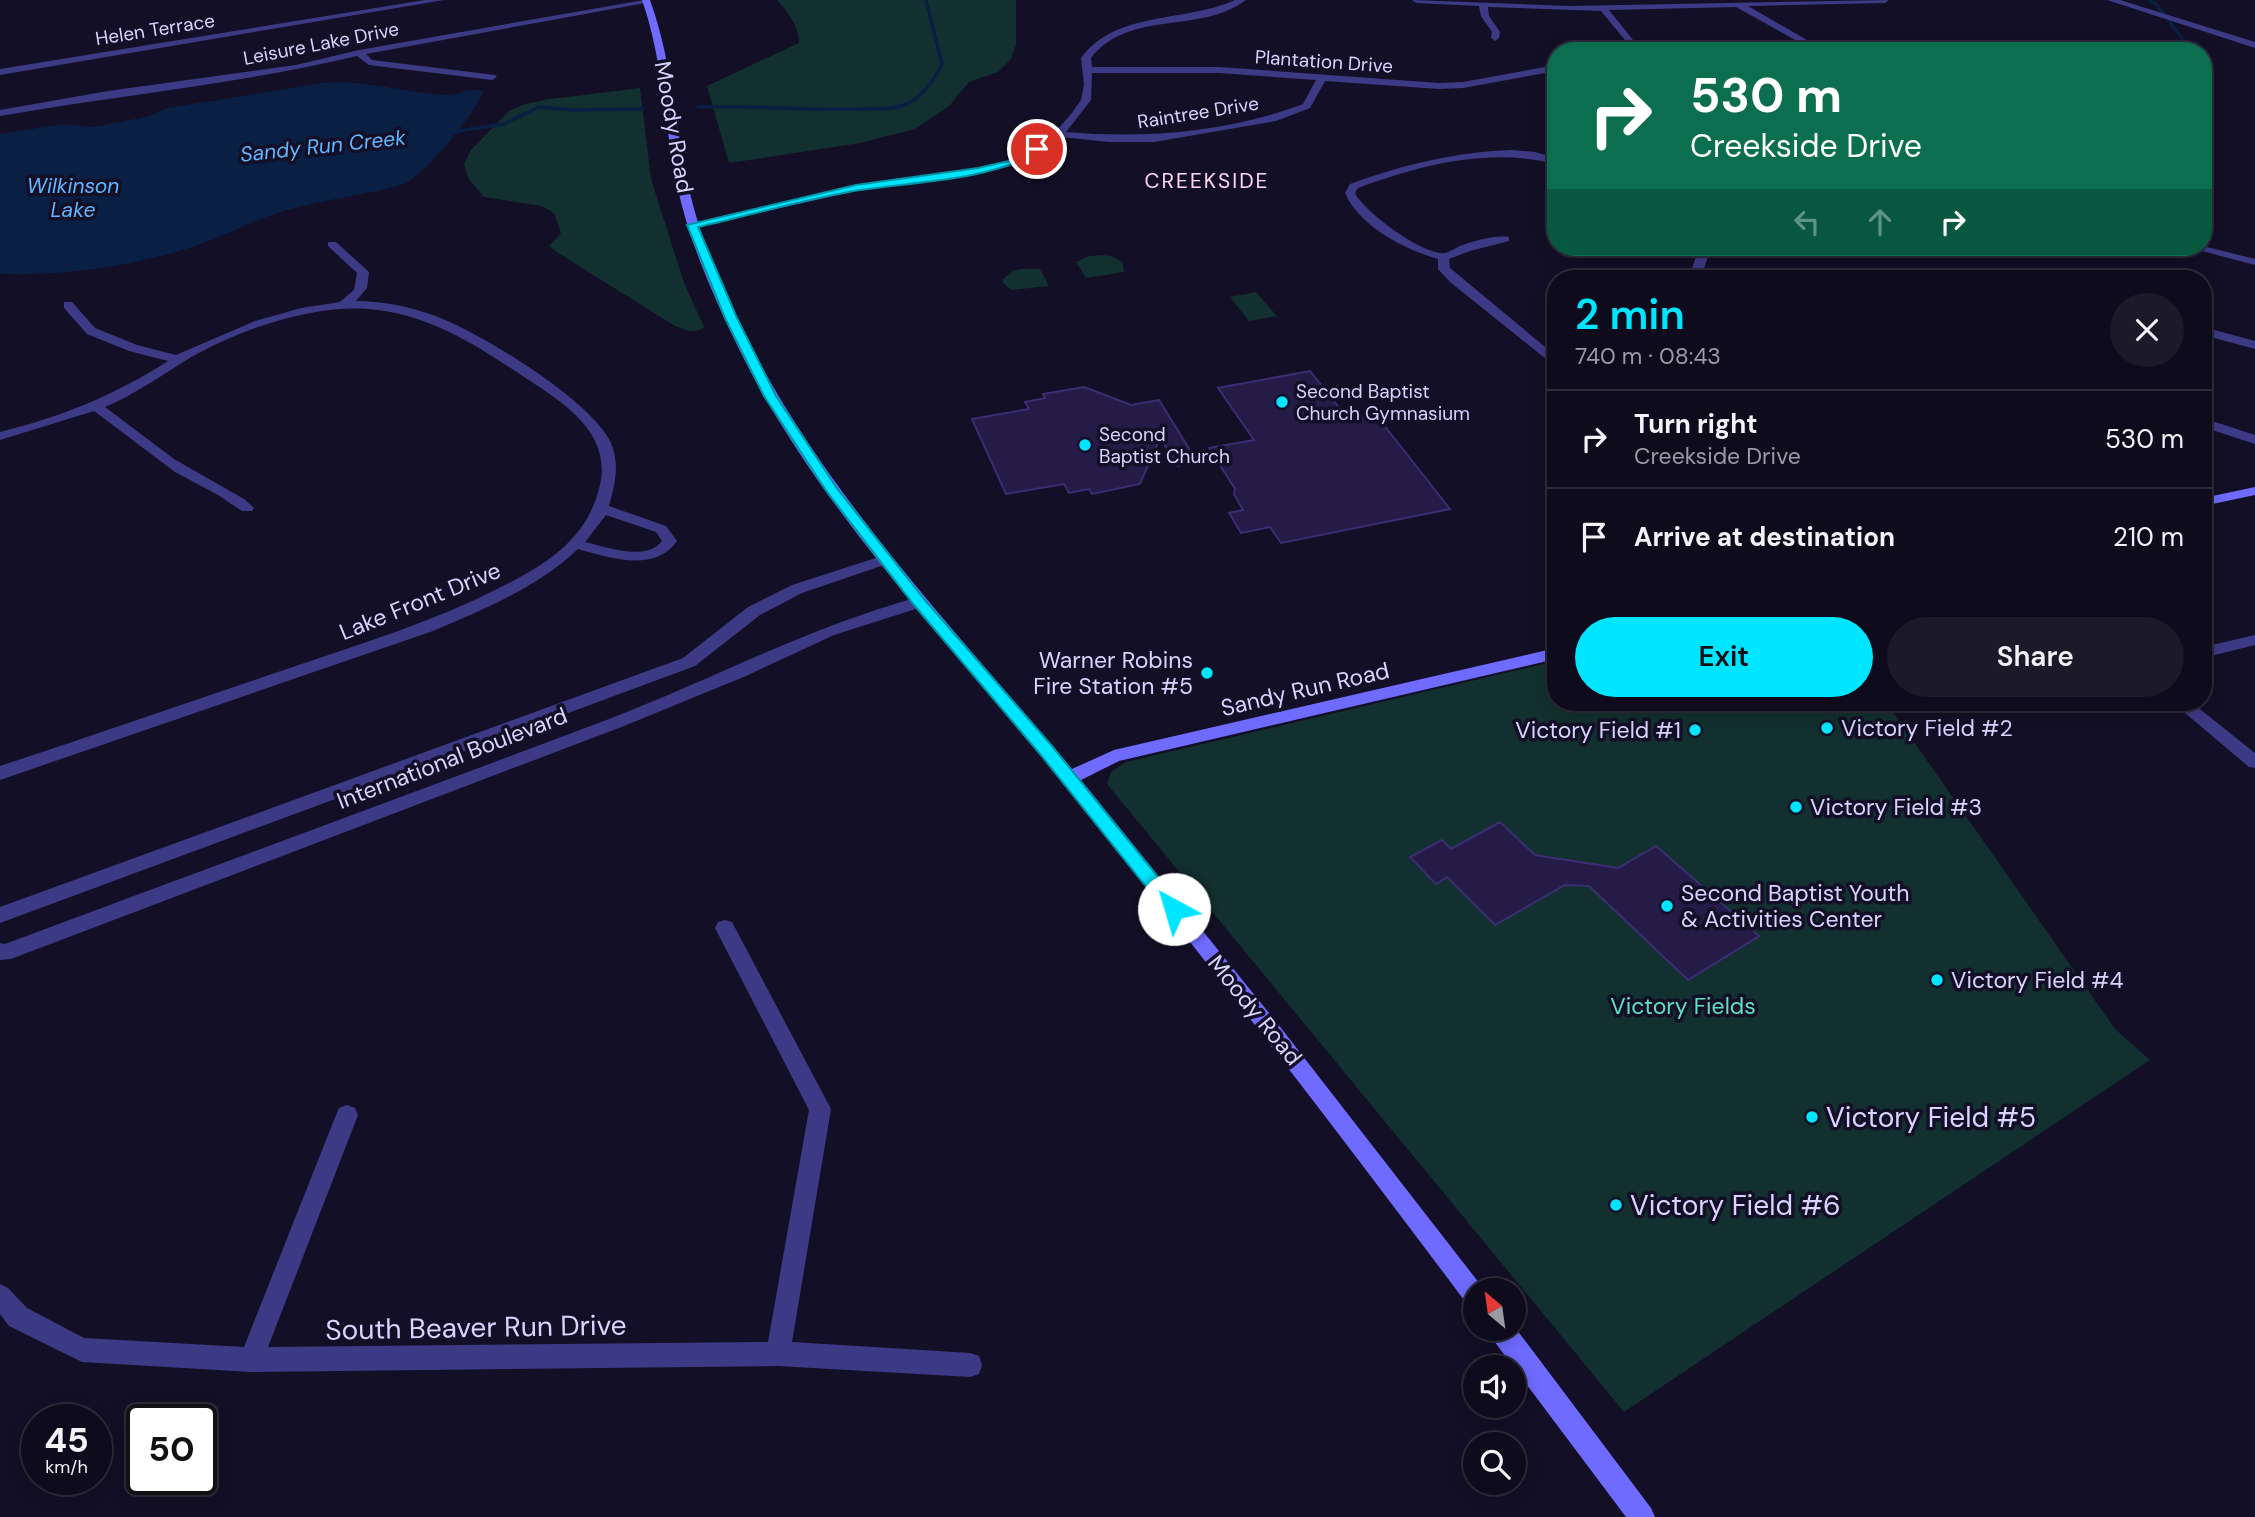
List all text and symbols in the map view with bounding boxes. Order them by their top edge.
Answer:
street label: Helen Terrace [94,8,217,51]
street label: Leisure Lake Drive [241,16,401,71]
street label: Plantation Drive [1254,44,1394,79]
street label: Moody Road [648,59,700,195]
text: 530 m [1690,63,1842,127]
icon: right [1575,70,1666,161]
street label: Raintree Drive [1136,91,1261,134]
pin [1007,119,1067,179]
water label: Sandy Run Creek [239,123,407,169]
text: Creekside Drive [1690,125,1922,167]
icon: arrive [1018,130,1056,168]
district label: CREEKSIDE [1145,167,1269,195]
water label: Wilkinson Lake [27,172,119,224]
icon: left [1788,203,1826,241]
icon: ahead [1861,203,1899,241]
icon: right [1934,203,1972,241]
text: 2 min [1575,287,1685,342]
button: close [2110,293,2184,367]
text: 740 m · 08:43 [1575,341,1721,371]
place label: Second Baptist Church Gymnasium [1296,379,1470,426]
marker: Second Baptist Church Gymnasium [1274,394,1290,410]
text: Turn right [1634,407,1758,441]
icon: right [1575,420,1613,458]
place label: Second Baptist Church [1099,422,1230,469]
text: 530 m [2105,422,2184,456]
marker: Second Baptist Church [1077,437,1093,453]
text: Creekside Drive [1634,441,1801,471]
icon: arrive [1575,518,1613,556]
text: Arrive at destination [1634,520,1895,554]
text: 210 m [2113,520,2184,554]
street label: Lake Front Drive [335,555,505,647]
button: Exit [1575,617,1873,697]
button: Share [1887,617,2184,697]
place label: Warner Robins Fire Station #5 [1033,645,1193,701]
street label: Sandy Run Road [1218,655,1392,723]
marker: Warner Robins Fire Station #5 [1199,665,1215,681]
street label: International Boulevard [333,700,571,816]
place label: Victory Field #2 [1841,713,2013,743]
place label: Victory Field #1 [1515,715,1681,745]
marker: Victory Field #2 [1819,720,1835,736]
marker: Victory Field #1 [1687,722,1703,738]
place label: Victory Field #3 [1810,792,1982,822]
marker: Victory Field #3 [1788,799,1804,815]
position arrow [1137,872,1211,946]
place label: Second Baptist Youth & Activities Center [1681,878,1909,934]
marker: Second Baptist Youth & Activities Center [1659,898,1675,914]
street label: Moody Road [1201,949,1309,1071]
place label: Victory Field #4 [1951,965,2124,995]
marker: Victory Field #4 [1929,972,1945,988]
park label: Victory Fields [1610,991,1756,1021]
place label: Victory Field #5 [1826,1099,2036,1136]
marker: Victory Field #5 [1804,1109,1820,1125]
place label: Victory Field #6 [1630,1187,1841,1224]
marker: Victory Field #6 [1608,1197,1624,1213]
north arrow [1463,1278,1526,1340]
map controls [1463,1278,1526,1495]
street label: South Beaver Run Drive [325,1306,627,1349]
button: sound [1463,1355,1526,1418]
speed limit sign: 50 [126,1404,217,1495]
text: 45 [44,1417,89,1463]
button: search [1463,1432,1526,1495]
text: km/h [45,1455,88,1479]

